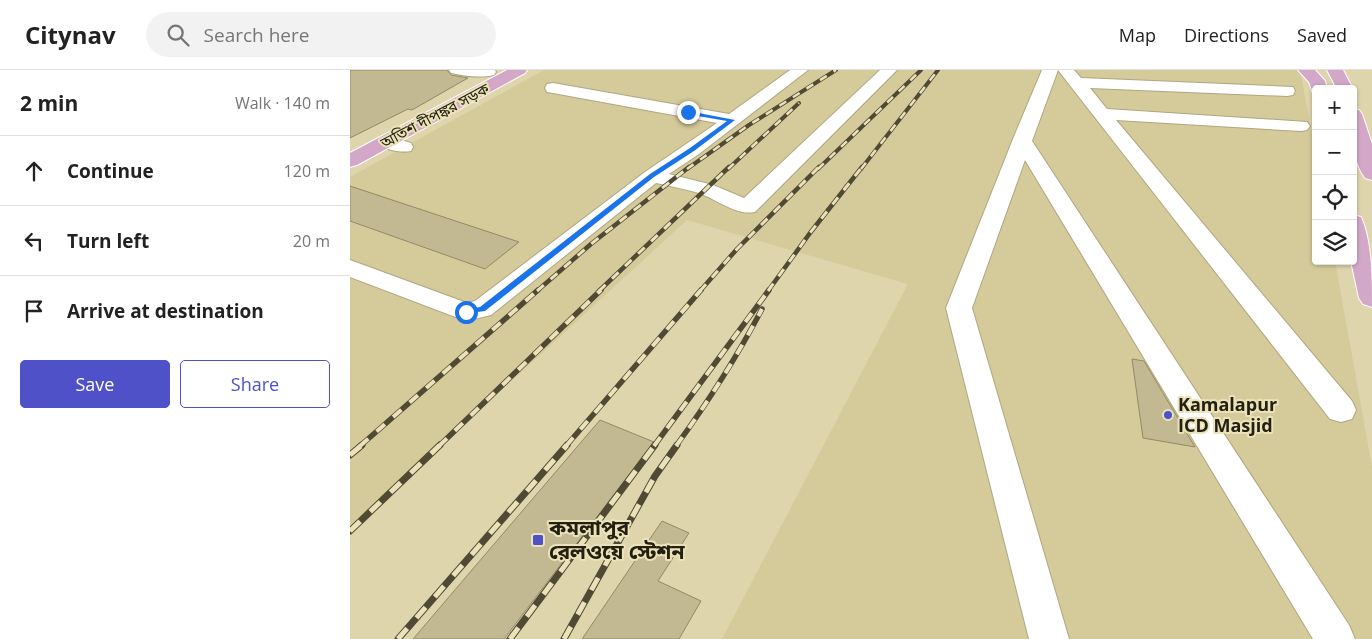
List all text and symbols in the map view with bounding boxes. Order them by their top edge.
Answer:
search box [146,12,496,57]
text: Citynav [25,18,116,51]
icon: search [164,21,192,49]
text: Search here [204,22,309,48]
text: Map [1119,23,1156,47]
text: Directions [1184,23,1269,47]
text: Saved [1297,23,1347,47]
street label: অতিশ দীপঙ্কর সড়ক [376,78,493,153]
map controls [1312,85,1357,265]
button: + [1312,85,1357,130]
text: 2 min [20,89,78,117]
text: Walk · 140 m [235,92,330,114]
route end [677,101,700,124]
button: − [1312,130,1357,175]
icon: ahead [20,157,48,185]
text: Continue [67,158,154,184]
text: 120 m [284,160,330,182]
button: locate [1312,175,1357,220]
button: layers [1312,220,1357,265]
icon: left [20,227,48,255]
text: Turn left [67,228,149,254]
text: 20 m [293,230,330,252]
icon: arrive [20,297,48,325]
text: Arrive at destination [67,298,264,324]
route start [455,301,478,324]
button: Save [20,360,170,408]
button: Share [180,360,330,408]
place label: Kamalapur ICD Masjid [1178,392,1277,437]
marker: Kamalapur ICD Masjid [1162,409,1174,421]
place label: কমলাপুর রেলওয়ে স্টেশন [548,513,685,565]
marker: কমলাপুর রেলওয়ে স্টেশন [531,533,545,547]

